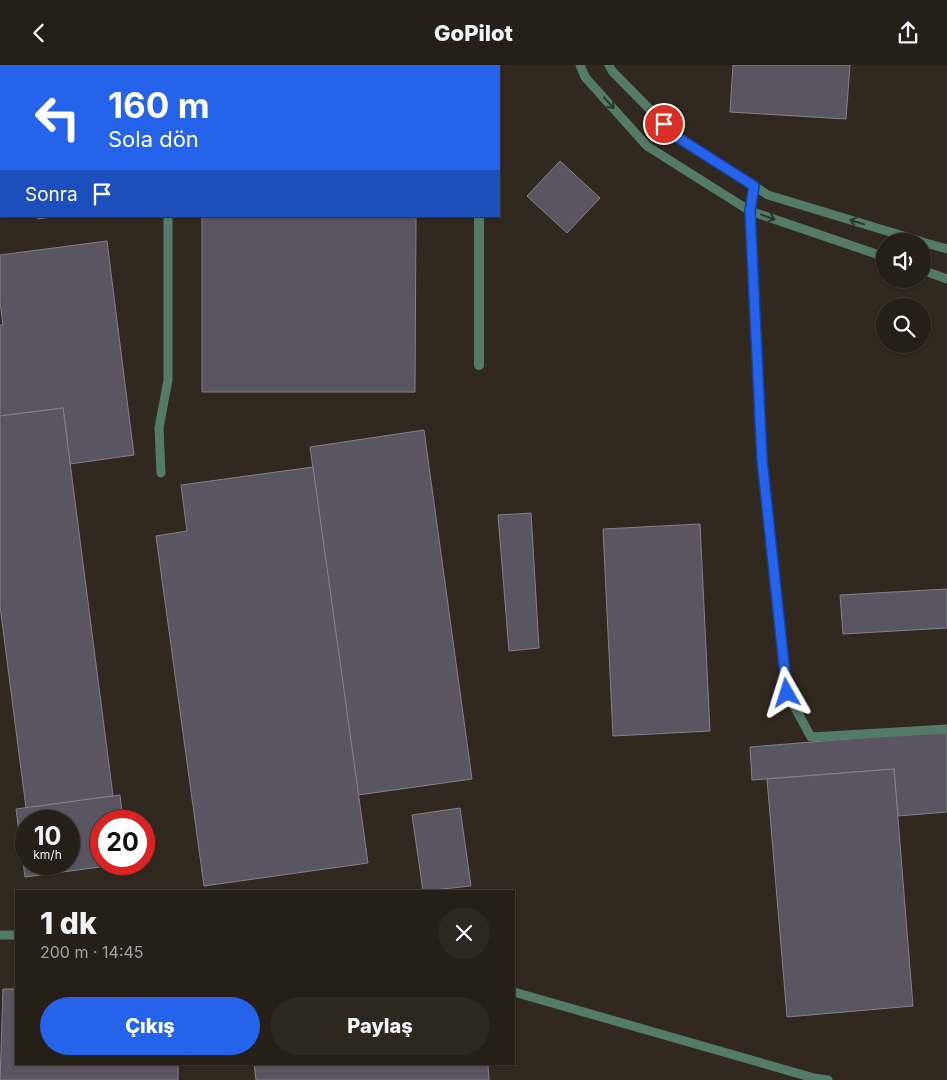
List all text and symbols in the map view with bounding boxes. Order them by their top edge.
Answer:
icon: back [25,19,53,47]
icon: share [894,19,922,47]
text: GoPilot [434,20,513,46]
text: 160 m [108,84,210,126]
icon: left [25,85,90,150]
one-way arrow [603,97,615,110]
pin [643,103,685,145]
icon: arrive [650,110,678,138]
text: Sola dön [108,126,199,152]
icon: arrive [88,180,116,208]
text: Sonra [25,183,78,206]
one-way arrow [760,213,775,222]
one-way arrow [849,217,865,227]
map controls [876,233,931,353]
button: sound [876,233,931,288]
button: search [876,298,931,353]
position arrow [760,666,812,718]
speed limit sign: 20 [90,810,155,875]
text: 10 [34,821,61,851]
text: km/h [33,847,62,862]
text: 1 dk [40,905,97,941]
button: close [438,907,490,959]
text: 200 m · 14:45 [40,942,144,962]
button: Çıkış [40,997,260,1055]
button: Paylaş [270,997,490,1055]

